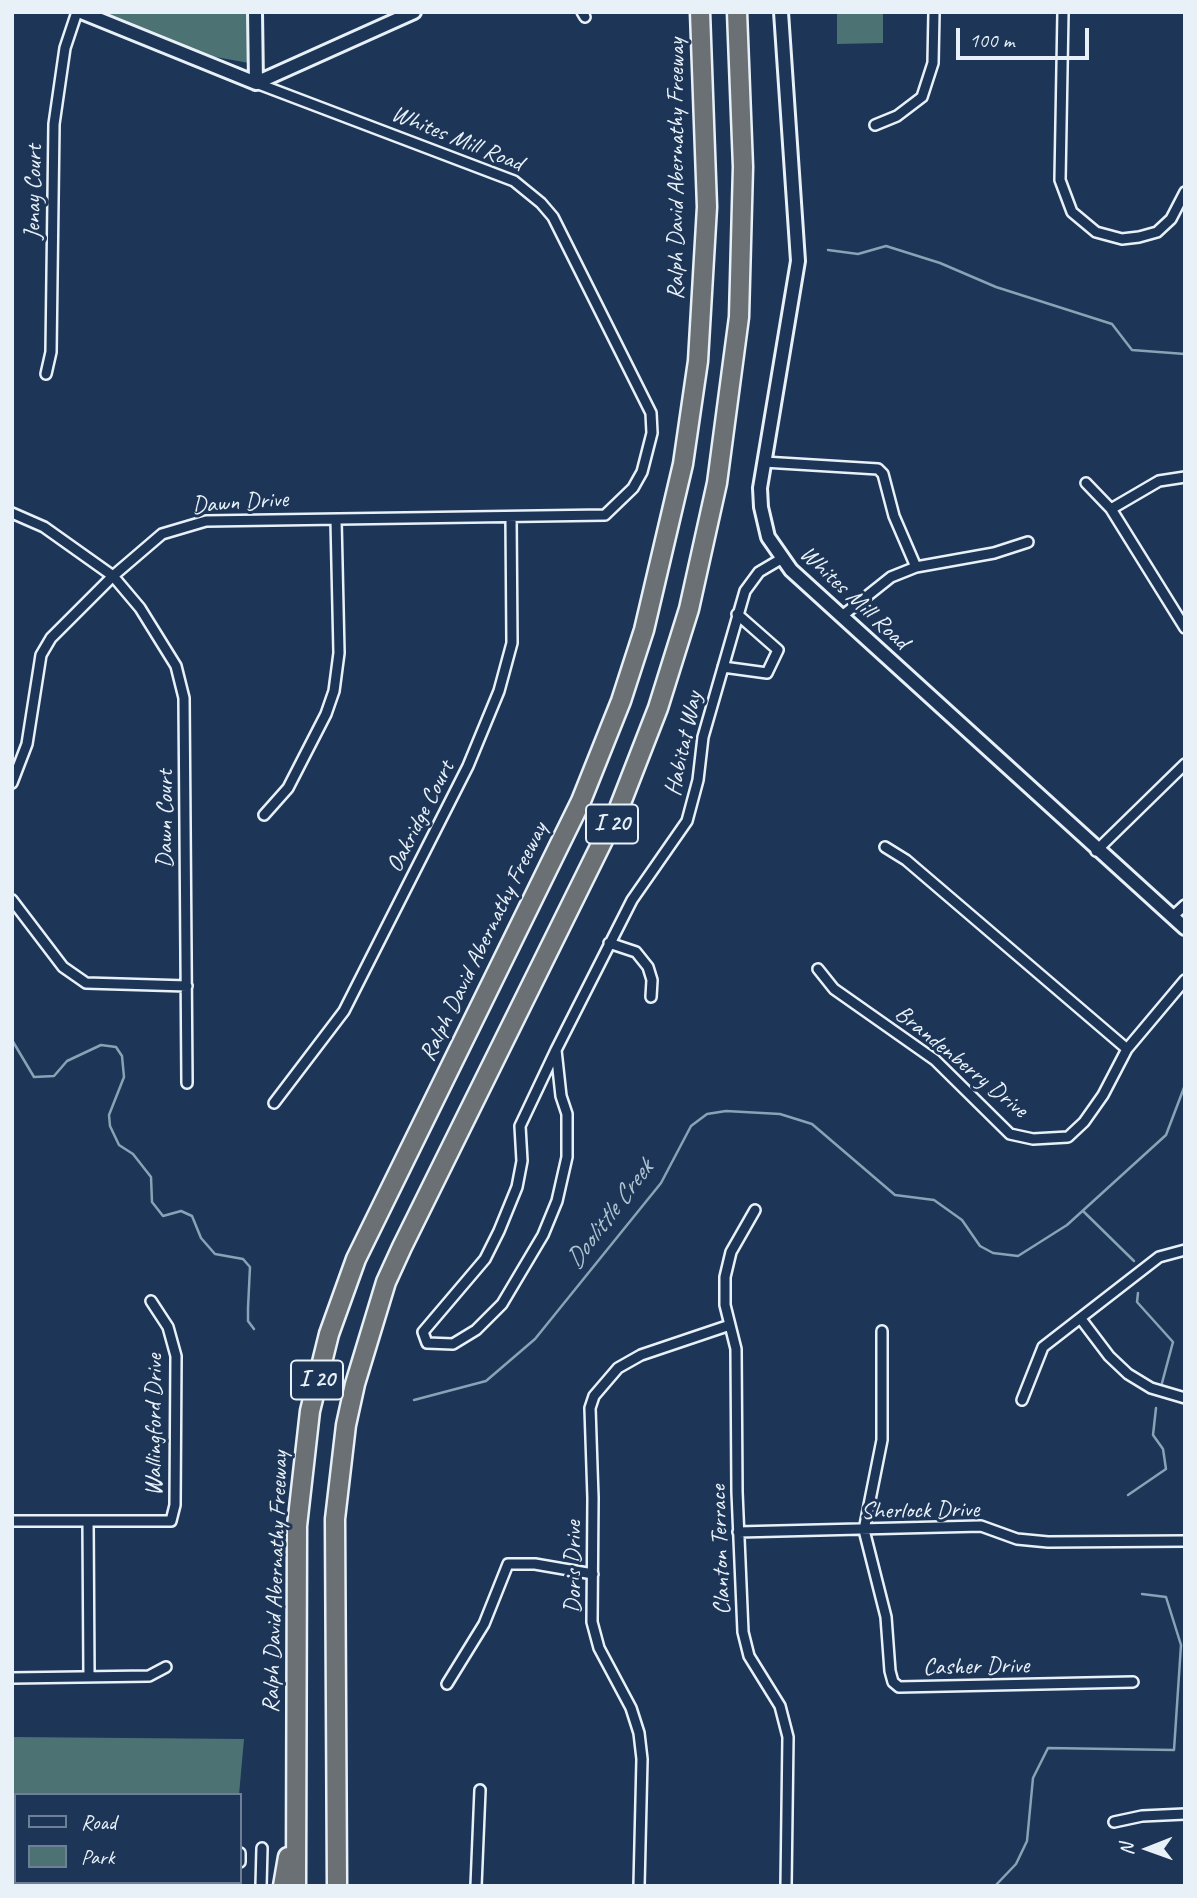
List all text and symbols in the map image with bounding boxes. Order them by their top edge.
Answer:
scale bar [959,14,1092,58]
text: 100 m [969,27,1014,53]
street label: Ralph David Abernathy Freeway [663,38,691,300]
street label: Whites Mill Road [387,100,527,178]
street label: Jenay Court [19,144,49,240]
street label: Dawn Drive [191,485,289,521]
street label: Whites Mill Road [793,540,915,656]
street label: Habitat Way [659,689,709,799]
street label: Oakridge Court [381,757,461,877]
street label: Dawn Court [152,770,180,868]
road number: I 20 [586,804,638,844]
street label: Ralph David Abernathy Freeway [414,818,554,1066]
street label: Brandenberry Drive [889,1000,1033,1124]
water label: Doolittle Creek [559,1155,661,1275]
street label: Wallingford Drive [141,1354,169,1496]
road number: I 20 [291,1360,343,1400]
street label: Ralph David Abernathy Freeway [257,1451,295,1713]
street label: Clanton Terrace [704,1484,738,1616]
street label: Sherlock Drive [861,1496,979,1526]
street label: Doris Drive [560,1521,588,1613]
street label: Casher Drive [923,1652,1029,1682]
legend [14,1793,242,1884]
text: Road [81,1809,116,1835]
north arrow [1113,1814,1183,1884]
text: N [1115,1843,1139,1855]
text: Park [81,1844,114,1870]

